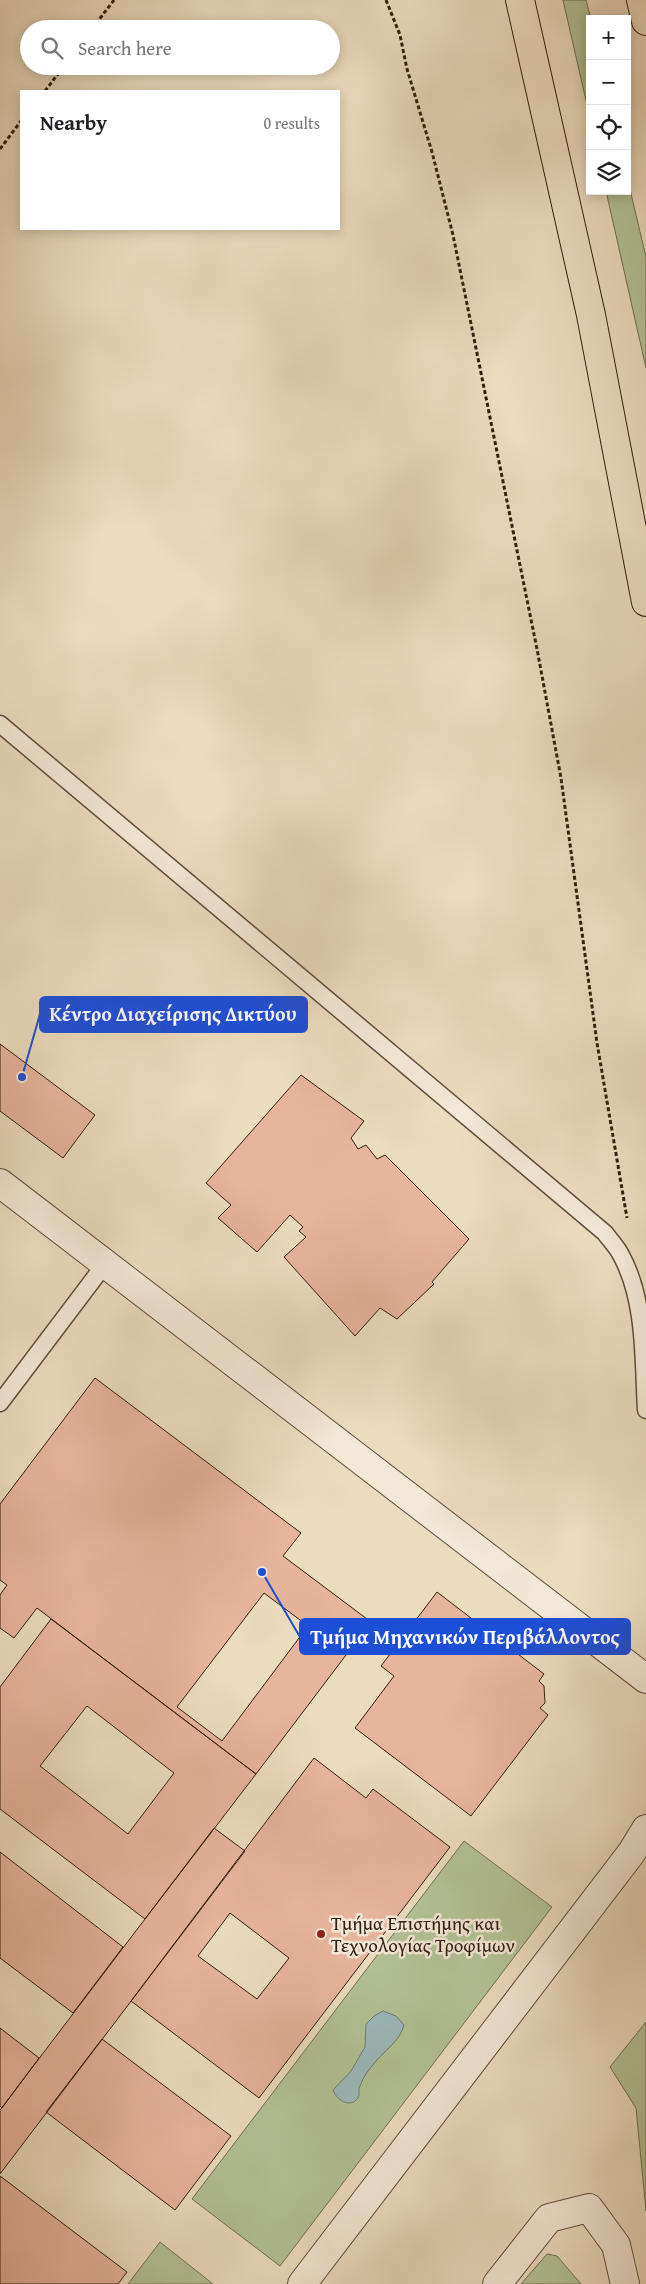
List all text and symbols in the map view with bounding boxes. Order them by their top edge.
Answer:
map controls [586,15,631,195]
button: + [586,15,631,60]
search box [20,20,340,75]
icon: search [38,34,66,62]
text: Search here [78,34,172,62]
button: − [586,60,631,105]
button: locate [586,105,631,150]
text: Nearby [40,107,107,138]
text: 0 results [263,111,320,135]
button: layers [586,150,631,195]
callout: Κέντρο Διαχείρισης Δικτύου [40,997,307,1032]
text: Κέντρο Διαχείρισης Δικτύου [49,999,297,1028]
callout: Τμήμα Μηχανικών Περιβάλλοντος [300,1619,630,1654]
text: Τμήμα Μηχανικών Περιβάλλοντος [310,1622,621,1651]
place label: Τμήμα Επιστήμης και Τεχνολογίας Τροφίμων [331,1909,515,1959]
marker: Τμήμα Επιστήμης και Τεχνολογίας Τροφίμων [315,1928,327,1940]

